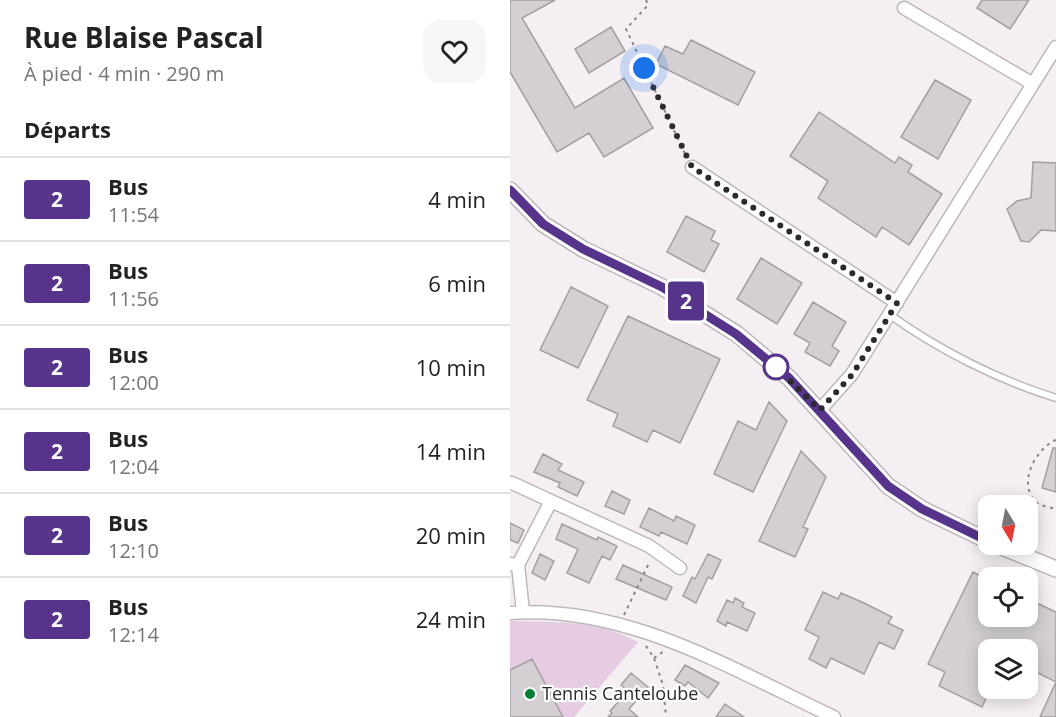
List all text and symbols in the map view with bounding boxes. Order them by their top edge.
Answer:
text: Rue Blaise Pascal [24,18,264,56]
button: heart [423,20,486,83]
your location [629,53,659,83]
text: À pied · 4 min · 290 m [24,60,224,87]
text: Départs [24,114,111,144]
text: Bus [108,171,148,201]
text: 4 min [428,184,486,214]
text: 2 [51,185,63,213]
text: 11:54 [108,201,159,228]
text: Bus [108,255,148,285]
text: 6 min [428,268,486,298]
text: 2 [51,269,63,297]
line badge: 2 [666,282,705,320]
text: 11:56 [108,285,159,312]
text: 2 [680,287,692,315]
text: Bus [108,339,148,369]
text: 10 min [416,352,486,382]
text: 2 [51,353,63,381]
unlabelled marker [763,354,789,380]
text: 12:00 [108,369,159,396]
text: Bus [108,423,148,453]
text: 14 min [416,436,486,466]
text: 2 [51,437,63,465]
text: 12:04 [108,453,159,480]
north arrow [978,495,1038,555]
map controls [978,495,1038,699]
text: Bus [108,507,148,537]
text: 20 min [416,520,486,550]
text: 2 [51,521,63,549]
text: 12:10 [108,537,159,564]
button: locate [978,567,1038,627]
text: Bus [108,591,148,621]
text: 24 min [416,604,486,634]
text: 2 [51,605,63,633]
text: 12:14 [108,621,159,648]
button: layers [978,639,1038,699]
place label: Tennis Canteloube [542,681,698,705]
marker: Tennis Canteloube [523,687,537,701]

